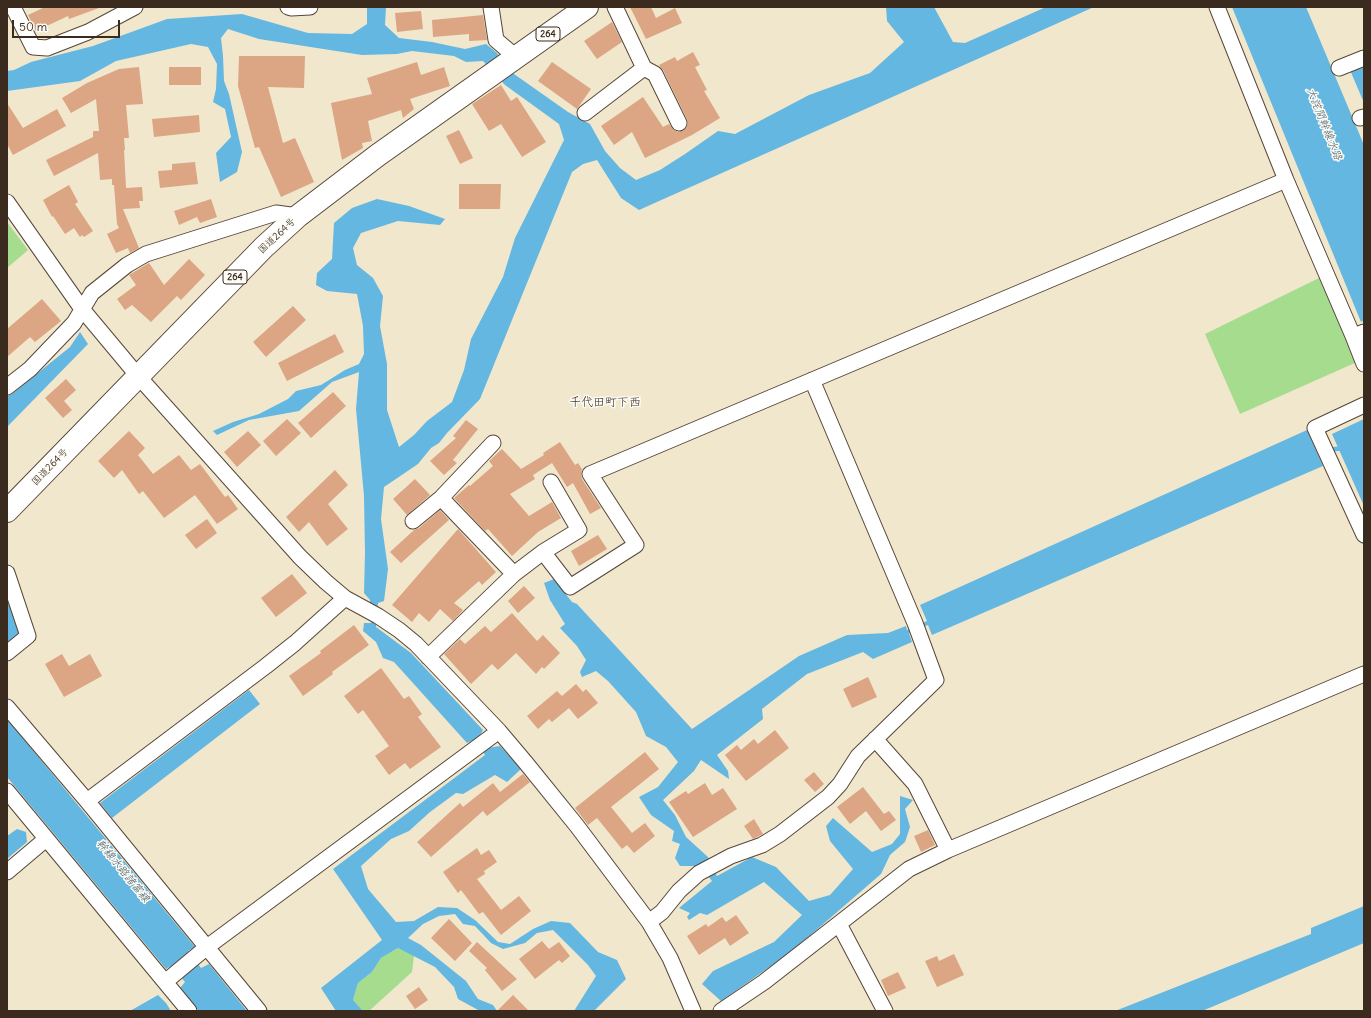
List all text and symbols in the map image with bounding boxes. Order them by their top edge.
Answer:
scale bar [14,12,122,38]
text: 50 m [19,19,47,34]
road number: 264 [536,27,560,41]
water label: 大詫間幹線水路 [1303,86,1345,162]
street label: 国道264号 [256,216,298,256]
road number: 264 [223,270,247,284]
district label: 千代田町下西 [569,396,641,410]
street label: 国道264号 [29,446,71,488]
water label: 幹線水路諸富線 [94,837,152,905]

